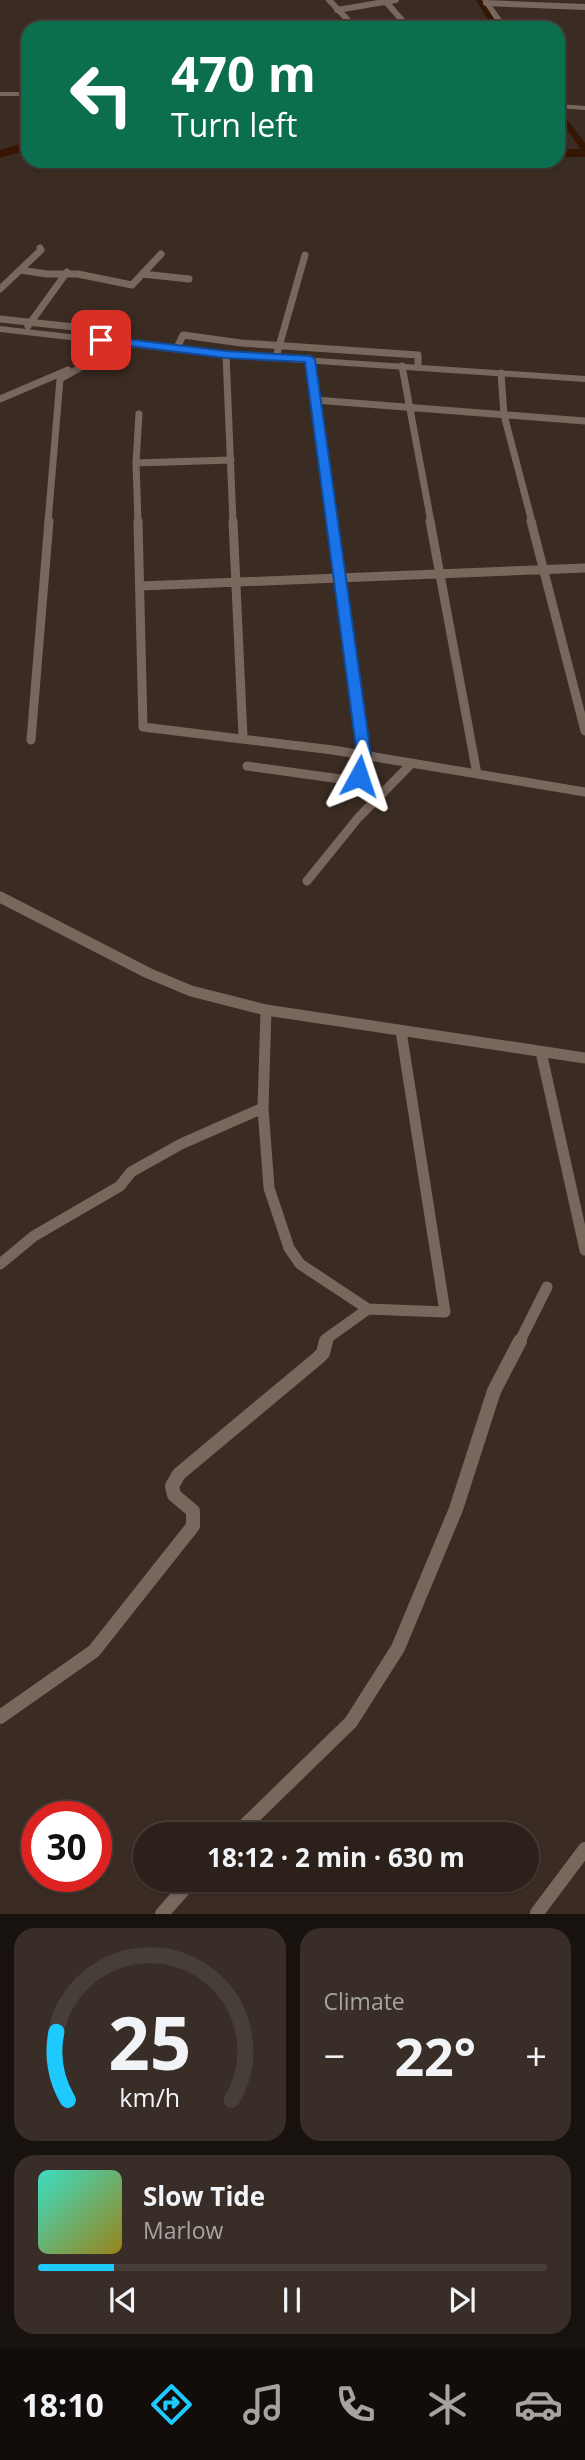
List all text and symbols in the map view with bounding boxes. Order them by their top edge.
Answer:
text: 470 m [171,40,316,106]
icon: left [56,49,147,140]
text: Turn left [171,103,297,146]
pin [71,310,131,370]
icon: arrive [82,321,120,359]
position arrow [322,739,396,813]
speed limit sign: 30 [21,1801,112,1892]
text: 18:12 · 2 min · 630 m [207,1839,465,1875]
text: Climate [324,1985,405,2017]
text: 25 [108,1993,191,2092]
text: 22° [394,2020,476,2091]
text: − [324,2029,345,2081]
text: + [525,2029,547,2081]
text: km/h [119,2080,180,2114]
text: Slow Tide [143,2178,265,2214]
text: Marlow [143,2214,223,2246]
icon: previous [104,2281,142,2319]
icon: pause [273,2281,311,2319]
icon: next [443,2281,481,2319]
icon: directions [147,2380,196,2429]
icon: music [239,2380,288,2429]
icon: phone [331,2380,380,2429]
icon: climate [423,2380,472,2429]
icon: car [514,2380,563,2429]
text: 18:10 [21,2383,104,2426]

